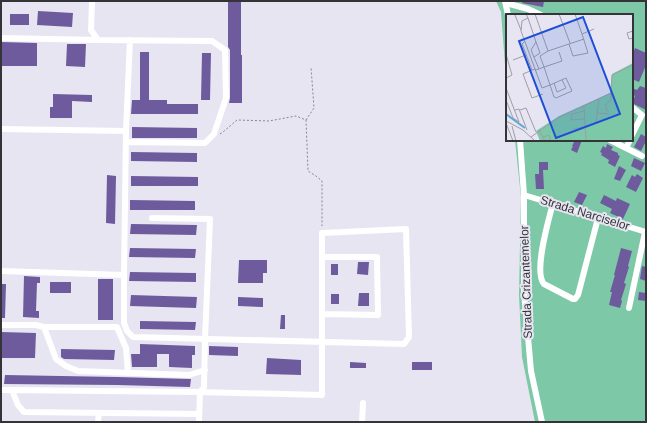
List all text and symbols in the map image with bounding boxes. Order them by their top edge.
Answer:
inset map [506,14,633,141]
street label: Strada Narciselor [539,193,631,233]
street label: Strada Crizantemelor [517,225,535,339]

